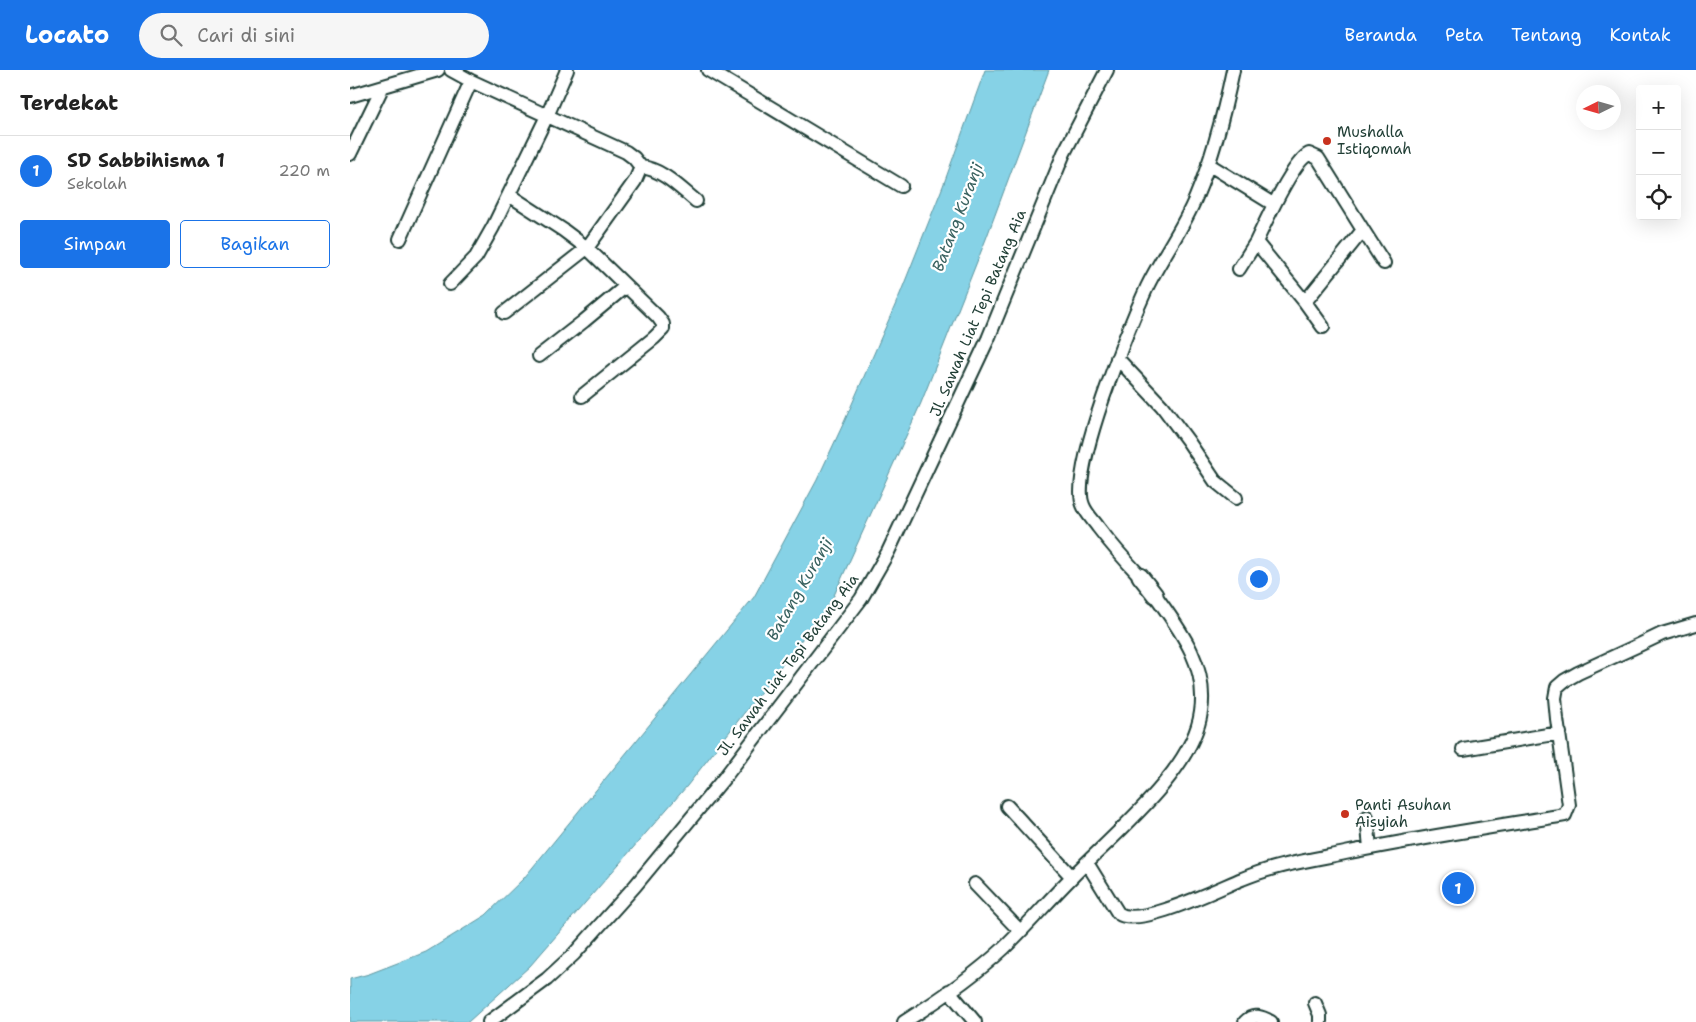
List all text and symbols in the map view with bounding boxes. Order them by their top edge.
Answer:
search box [139,13,489,58]
text: Locato [25,19,109,51]
icon: search [157,21,185,49]
text: Cari di sini [197,23,295,48]
text: Beranda [1345,23,1417,47]
text: Peta [1445,23,1483,47]
text: Tentang [1511,23,1582,47]
text: Kontak [1610,23,1671,47]
north arrow [1576,85,1621,130]
map controls [1636,85,1681,220]
button: + [1636,85,1681,130]
text: Terdekat [20,89,118,117]
place label: Mushalla Istiqomah [1337,122,1412,159]
button: − [1636,130,1681,175]
marker: Mushalla Istiqomah [1321,135,1333,147]
text: SD Sabbihisma 1 [67,148,225,173]
water label: Batang Kuranji [927,159,988,275]
text: 1 [32,160,40,181]
text: 220 m [278,160,330,181]
text: Sekolah [67,173,127,194]
button: locate [1636,175,1681,220]
street label: Jl. Sawah Liat Tepi Batang Aia [925,206,1031,420]
button: Simpan [20,220,170,268]
button: Bagikan [180,220,330,268]
water label: Batang Kuranji [762,534,837,644]
your location [1246,566,1272,592]
street label: Jl. Sawah Liat Tepi Batang Aia [713,569,864,760]
place label: Panti Asuhan Aisyiah [1355,795,1451,832]
marker: Panti Asuhan Aisyiah [1339,808,1351,820]
pin: 1 [1442,869,1474,907]

